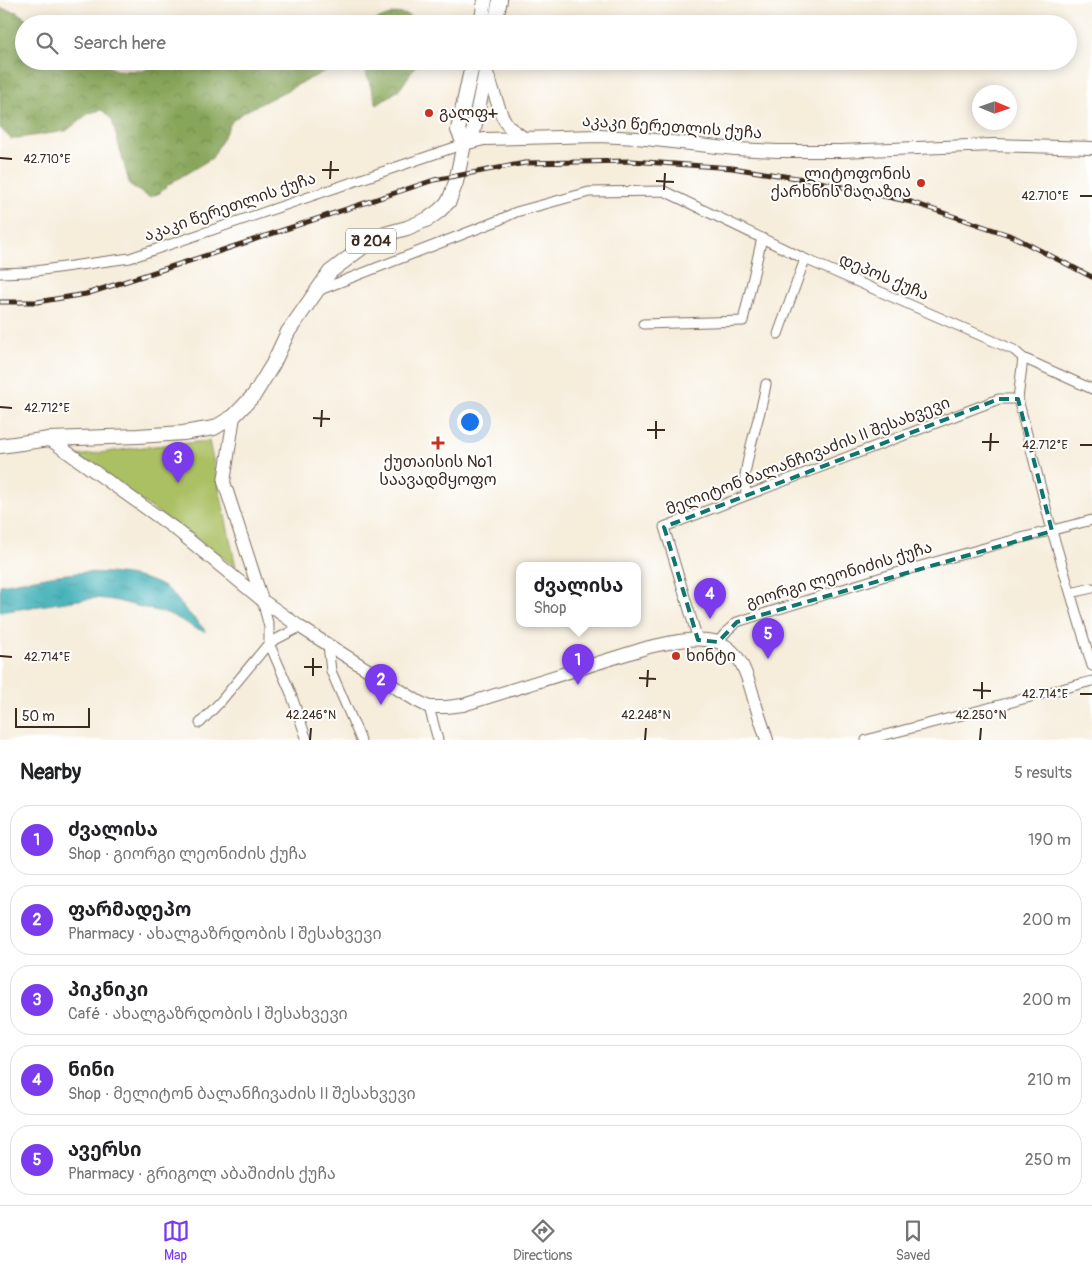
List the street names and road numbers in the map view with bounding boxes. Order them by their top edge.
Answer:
street label: აკაკი წერეთლის ქუჩა [581,111,763,143]
street label: აკაკი წერეთლის ქუჩა [141,168,319,246]
road number: შ 204 [346,228,396,254]
street label: დეპოს ქუჩა [836,249,932,305]
street label: მელიტონ ბალანჩივაძის II შესახვევი [663,392,953,520]
street label: გიორგი ლეონიძის ქუჩა [744,537,934,613]

